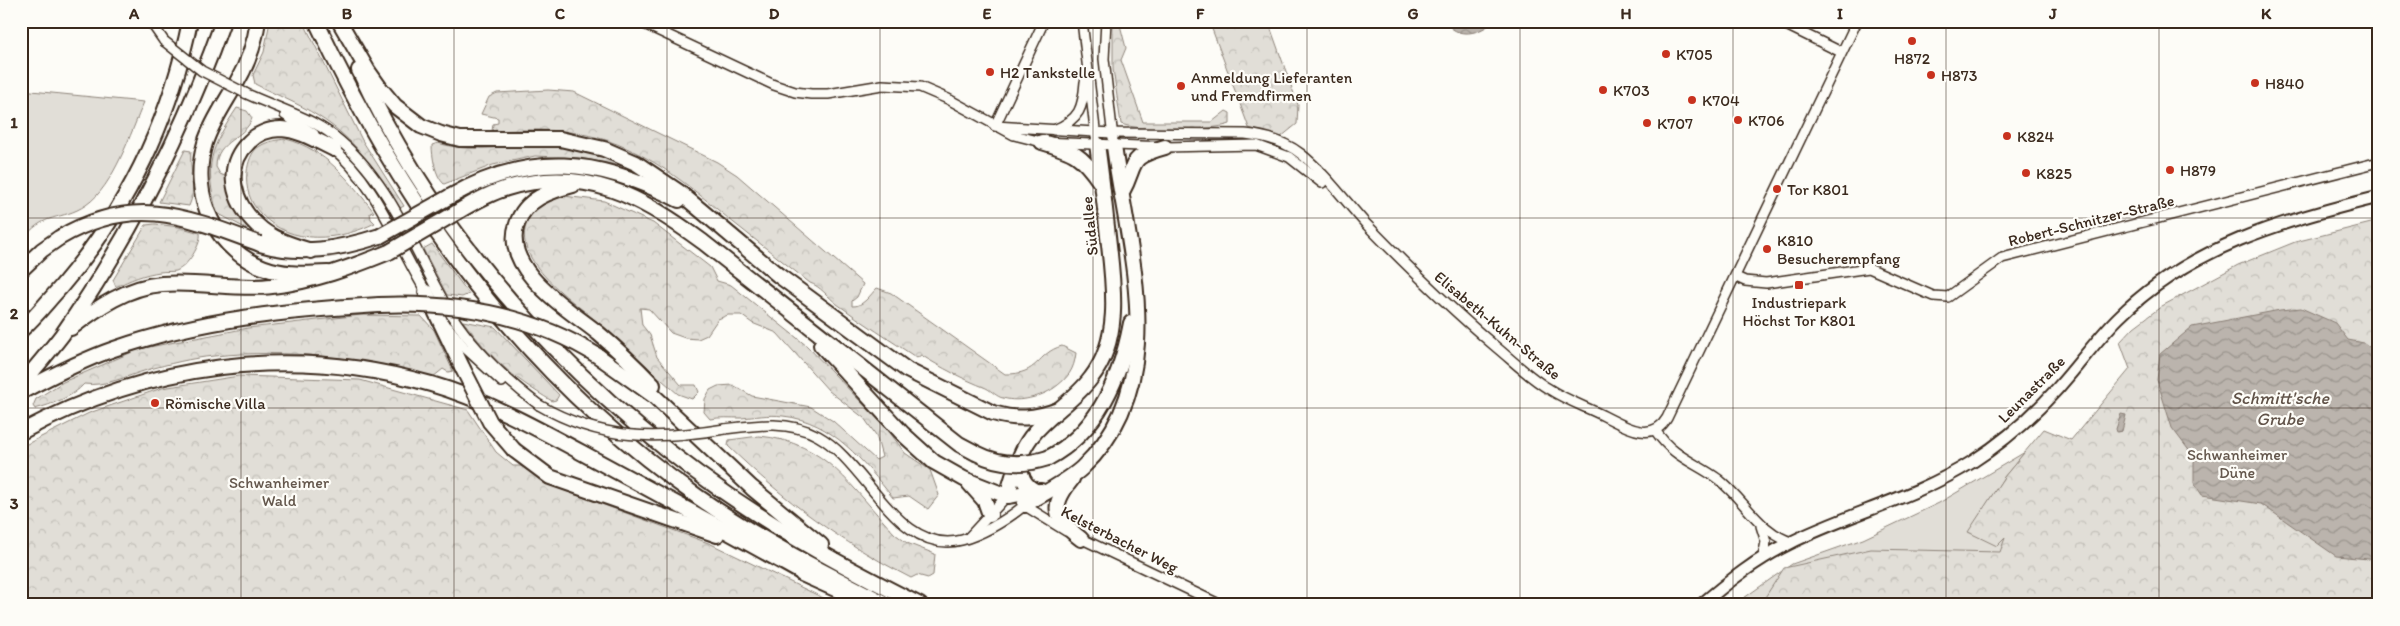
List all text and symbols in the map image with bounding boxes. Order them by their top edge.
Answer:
text: A [128,4,140,23]
text: B [342,4,353,23]
text: C [555,4,566,23]
text: D [769,4,780,23]
text: E [983,4,992,23]
text: F [1196,4,1205,23]
text: G [1407,4,1419,23]
text: H [1620,4,1632,23]
text: I [1837,4,1843,23]
text: J [2048,4,2057,23]
text: K [2261,4,2272,23]
marker: H872 [1906,35,1918,47]
place label: K705 [1676,45,1712,64]
marker: K705 [1660,48,1672,60]
place label: H872 [1894,49,1931,68]
place label: H2 Tankstelle [1000,63,1095,82]
marker: H2 Tankstelle [984,66,996,78]
place label: H873 [1941,66,1978,85]
place label: Anmeldung Lieferanten und Fremdfirmen [1191,68,1353,105]
marker: H873 [1925,69,1937,81]
place label: H840 [2265,74,2304,93]
marker: H840 [2249,77,2261,89]
marker: Anmeldung Lieferanten und Fremdfirmen [1175,80,1187,92]
place label: K703 [1613,81,1650,100]
marker: K703 [1597,84,1609,96]
place label: K704 [1702,91,1740,110]
marker: K704 [1686,94,1698,106]
place label: K706 [1748,111,1784,130]
text: 1 [10,113,18,132]
place label: K707 [1657,114,1693,133]
marker: K706 [1732,114,1744,126]
marker: K707 [1641,117,1653,129]
place label: K824 [2017,127,2054,146]
marker: K824 [2001,130,2013,142]
place label: H879 [2180,161,2216,180]
place label: K825 [2036,164,2072,183]
marker: H879 [2164,164,2176,176]
marker: K825 [2020,167,2032,179]
place label: Tor K801 [1787,180,1849,199]
marker: Tor K801 [1771,183,1783,195]
street label: Robert-Schnitzer-Straße [2006,191,2176,250]
street label: Südallee [1077,195,1102,256]
place label: K810 Besucherempfang [1777,231,1901,268]
marker: K810 Besucherempfang [1761,243,1773,255]
street label: Elisabeth-Kuhn-Straße [1431,267,1565,384]
marker: Industriepark Höchst Tor K801 [1793,279,1805,291]
place label: Industriepark Höchst Tor K801 [1742,293,1856,330]
text: 2 [10,304,19,323]
street label: Leunastraße [1994,352,2069,427]
water label: Schmitt'sche Grube [2231,387,2330,430]
place label: Römische Villa [165,394,266,413]
marker: Römische Villa [149,397,161,409]
park label: Schwanheimer Düne [2187,445,2288,482]
park label: Schwanheimer Wald [229,473,330,510]
text: 3 [10,494,19,513]
street label: Kelsterbacher Weg [1058,502,1182,578]

